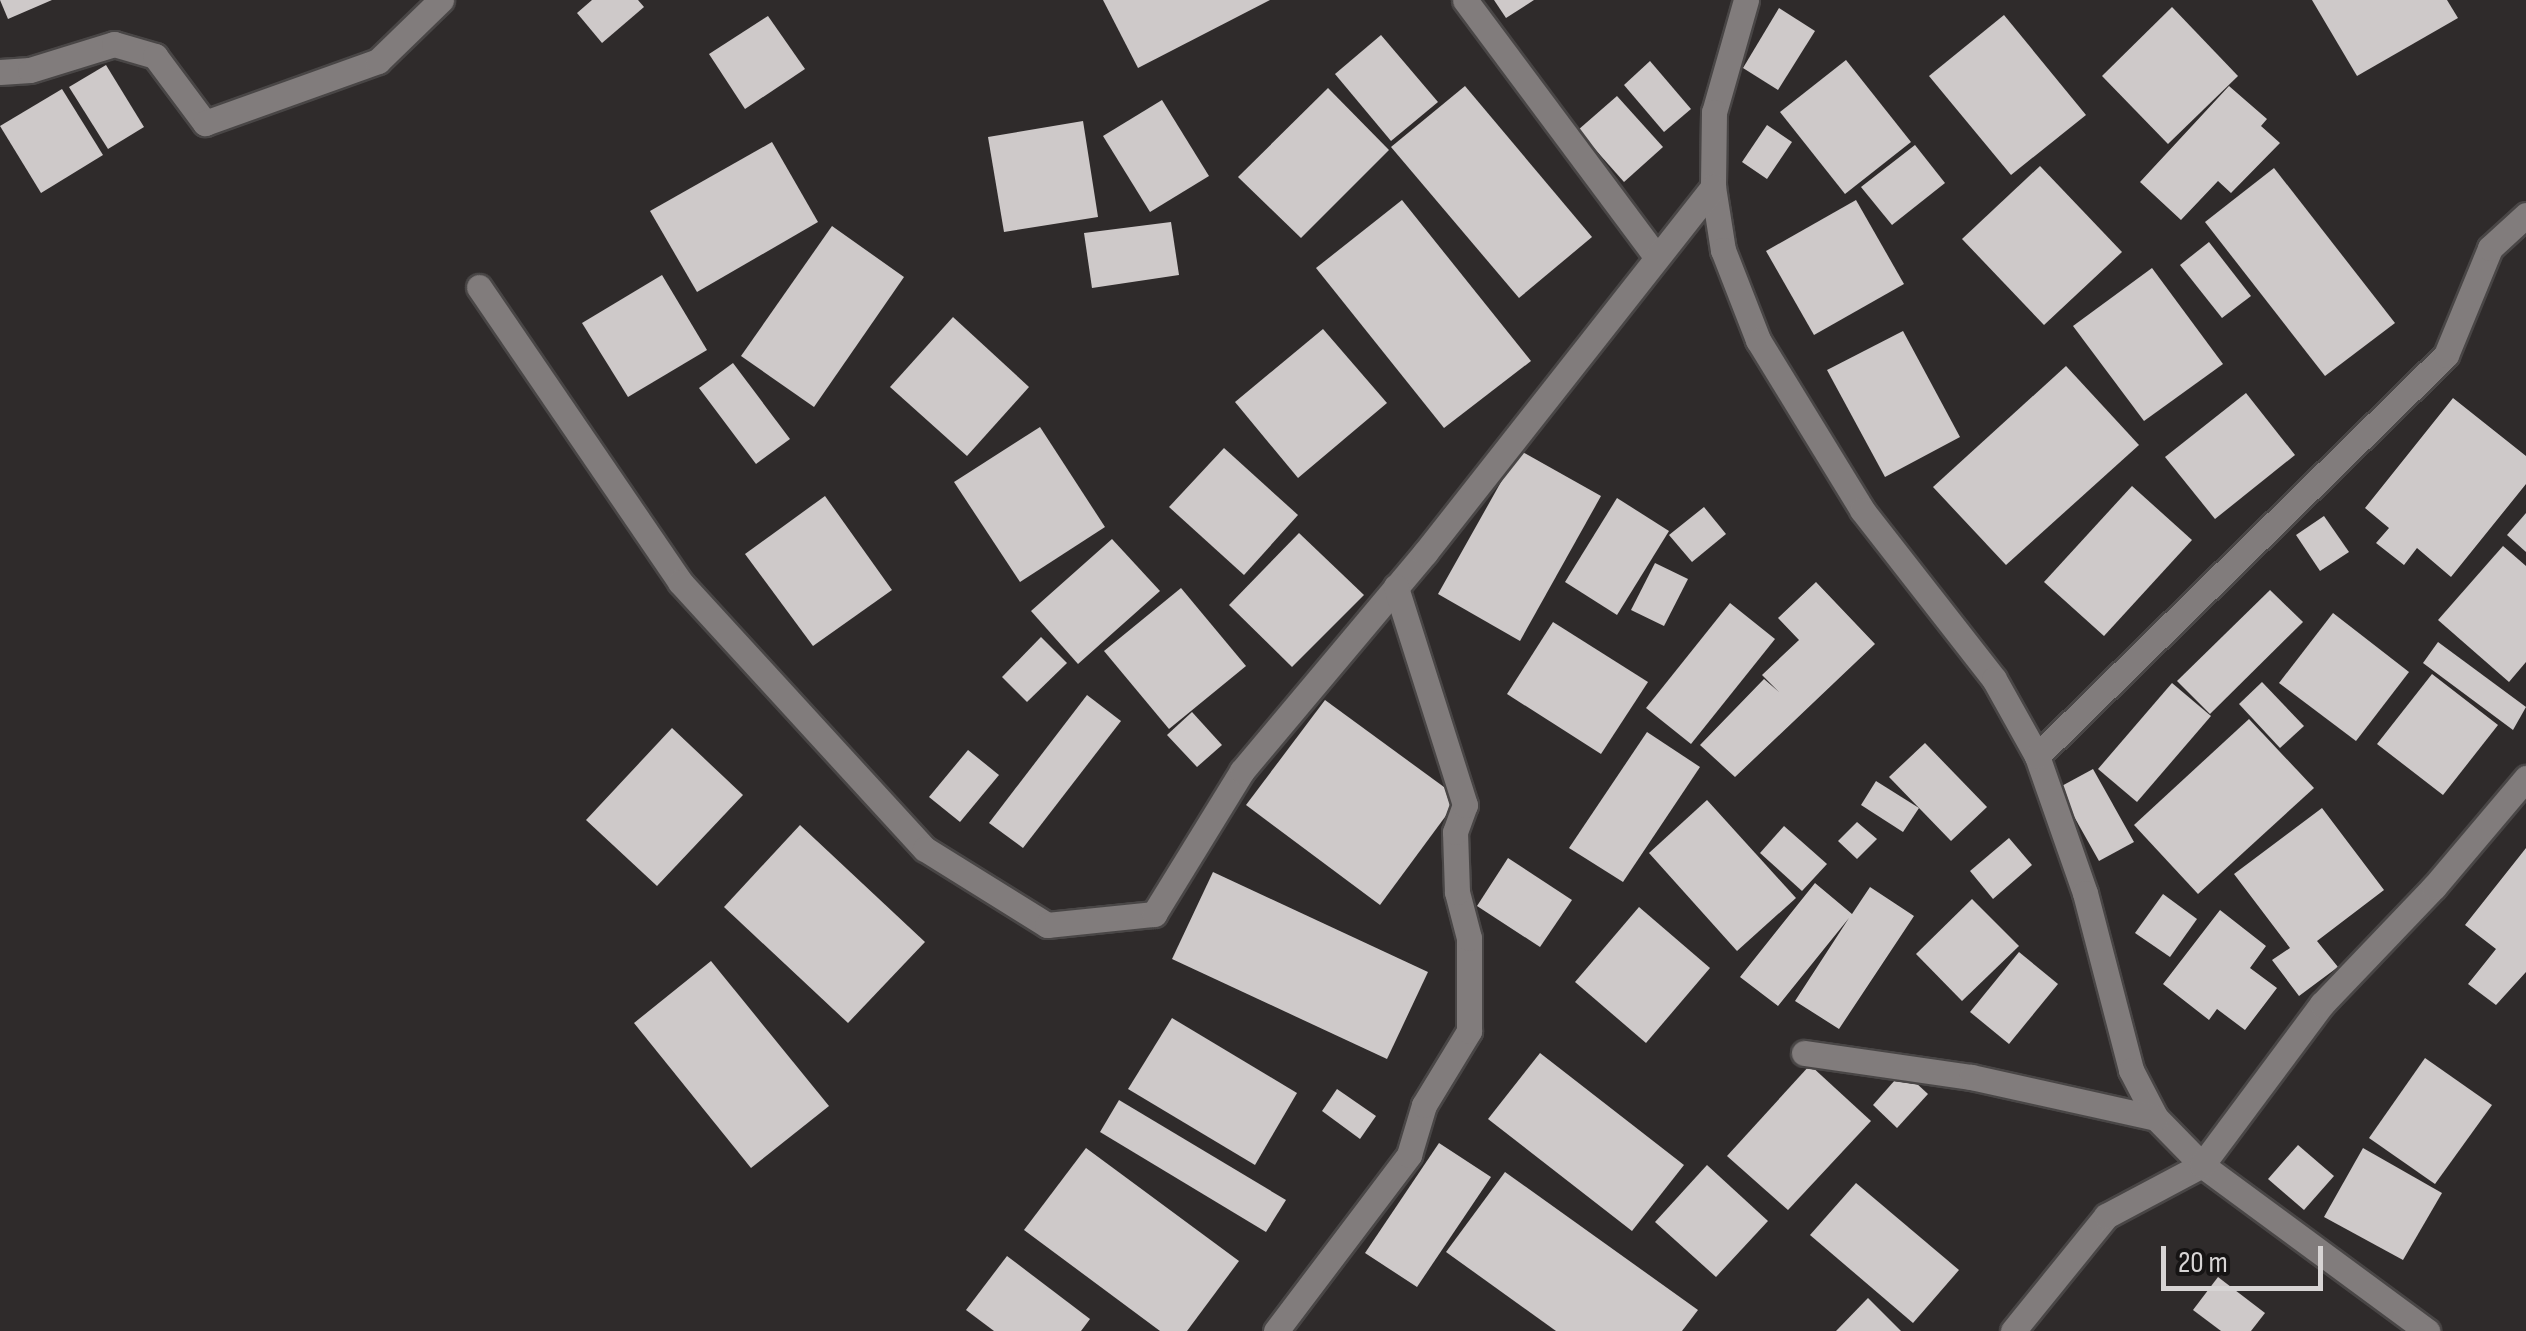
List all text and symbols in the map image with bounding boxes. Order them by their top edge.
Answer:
scale bar [2166,1226,2328,1288]
text: 20 m [2178,1245,2228,1281]

